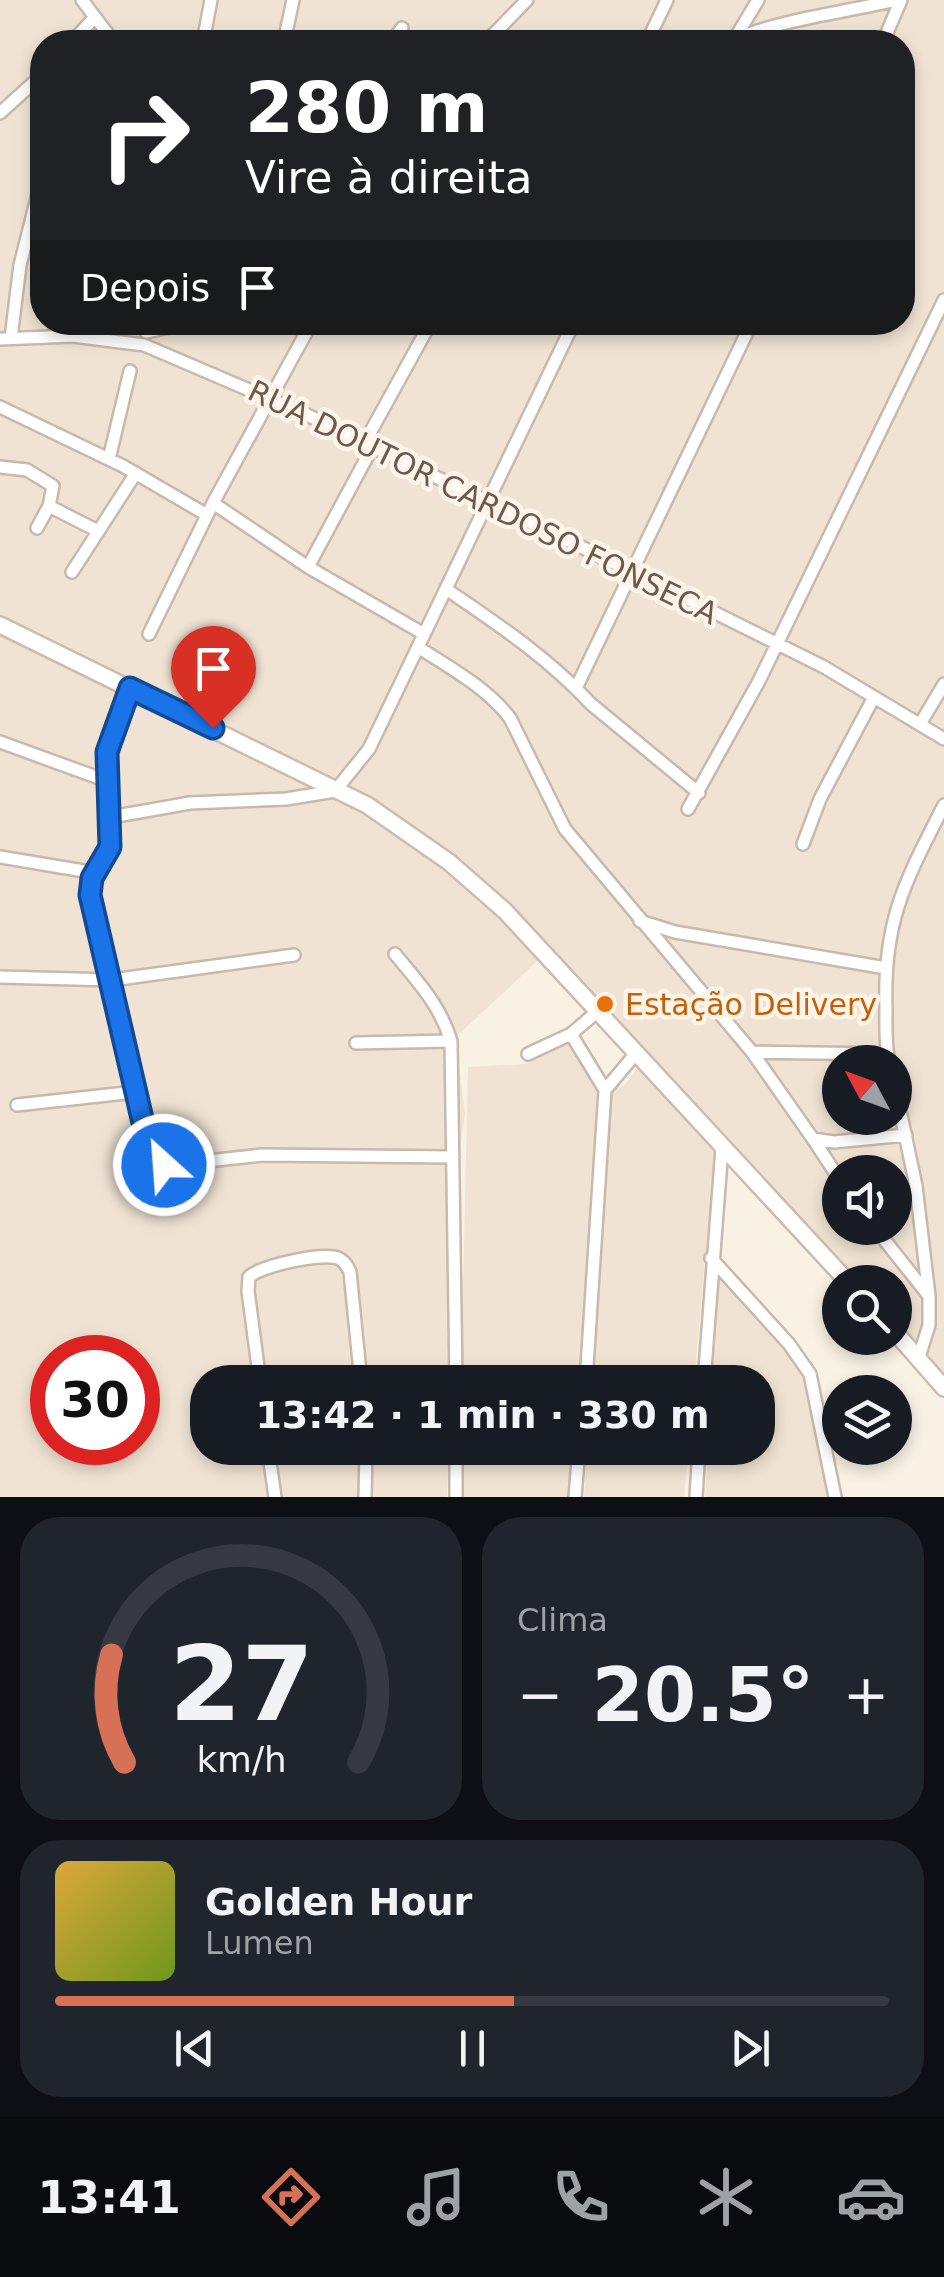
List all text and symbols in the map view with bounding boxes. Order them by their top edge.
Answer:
text: 280 m [245,67,488,149]
icon: right [80,70,210,200]
text: Vire à direita [245,151,533,204]
icon: arrive [230,260,285,315]
text: Depois [80,266,210,310]
street label: RUA DOUTOR CARDOSO FONSECA [243,373,724,631]
pin [171,626,256,729]
icon: arrive [186,641,241,696]
place label: Estação Delivery [625,987,877,1022]
marker: Estação Delivery [594,993,616,1015]
north arrow [822,1045,912,1135]
map controls [822,1045,912,1465]
position arrow [112,1113,216,1217]
button: sound [822,1155,912,1245]
button: search [822,1265,912,1355]
speed limit sign: 30 [30,1335,160,1465]
button: layers [822,1375,912,1465]
text: 13:42 · 1 min · 330 m [255,1393,710,1437]
text: Clima [517,1601,608,1639]
text: 27 [169,1623,313,1745]
text: 20.5° [592,1651,814,1739]
text: − [517,1663,563,1727]
text: + [843,1663,889,1727]
text: km/h [196,1739,286,1780]
text: Golden Hour [205,1880,472,1924]
text: Lumen [205,1924,314,1962]
icon: previous [167,2021,222,2076]
icon: pause [445,2021,500,2076]
icon: next [723,2021,778,2076]
icon: directions [256,2162,326,2232]
icon: music [401,2162,471,2232]
icon: phone [546,2162,616,2232]
icon: climate [691,2162,761,2232]
icon: car [836,2162,906,2232]
text: 13:41 [38,2171,181,2224]

